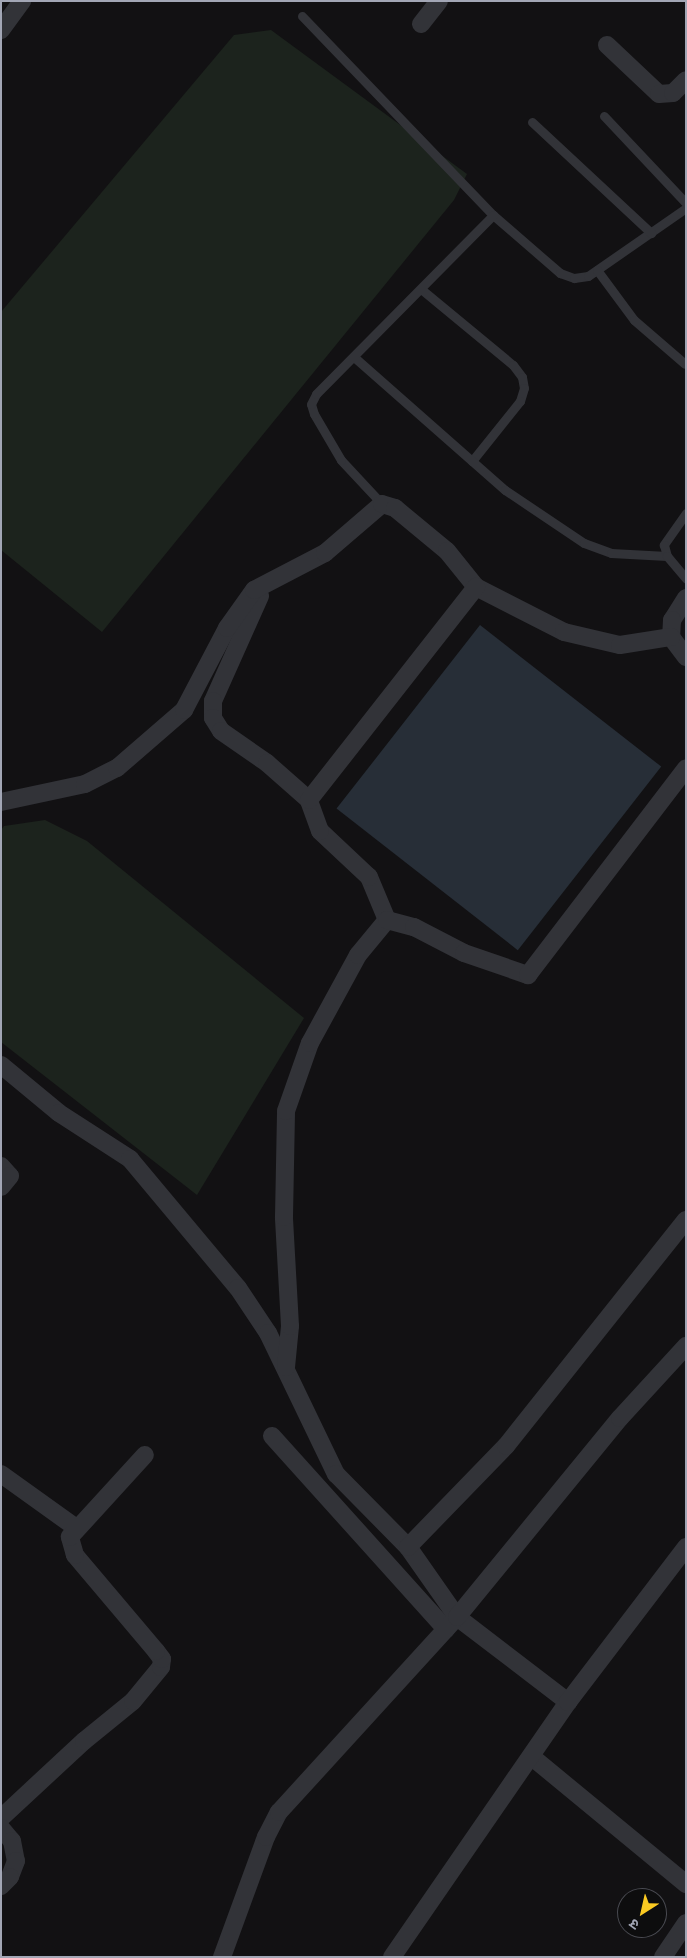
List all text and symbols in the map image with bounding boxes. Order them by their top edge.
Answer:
north arrow [617,1888,667,1938]
text: उ [624,1914,643,1936]

